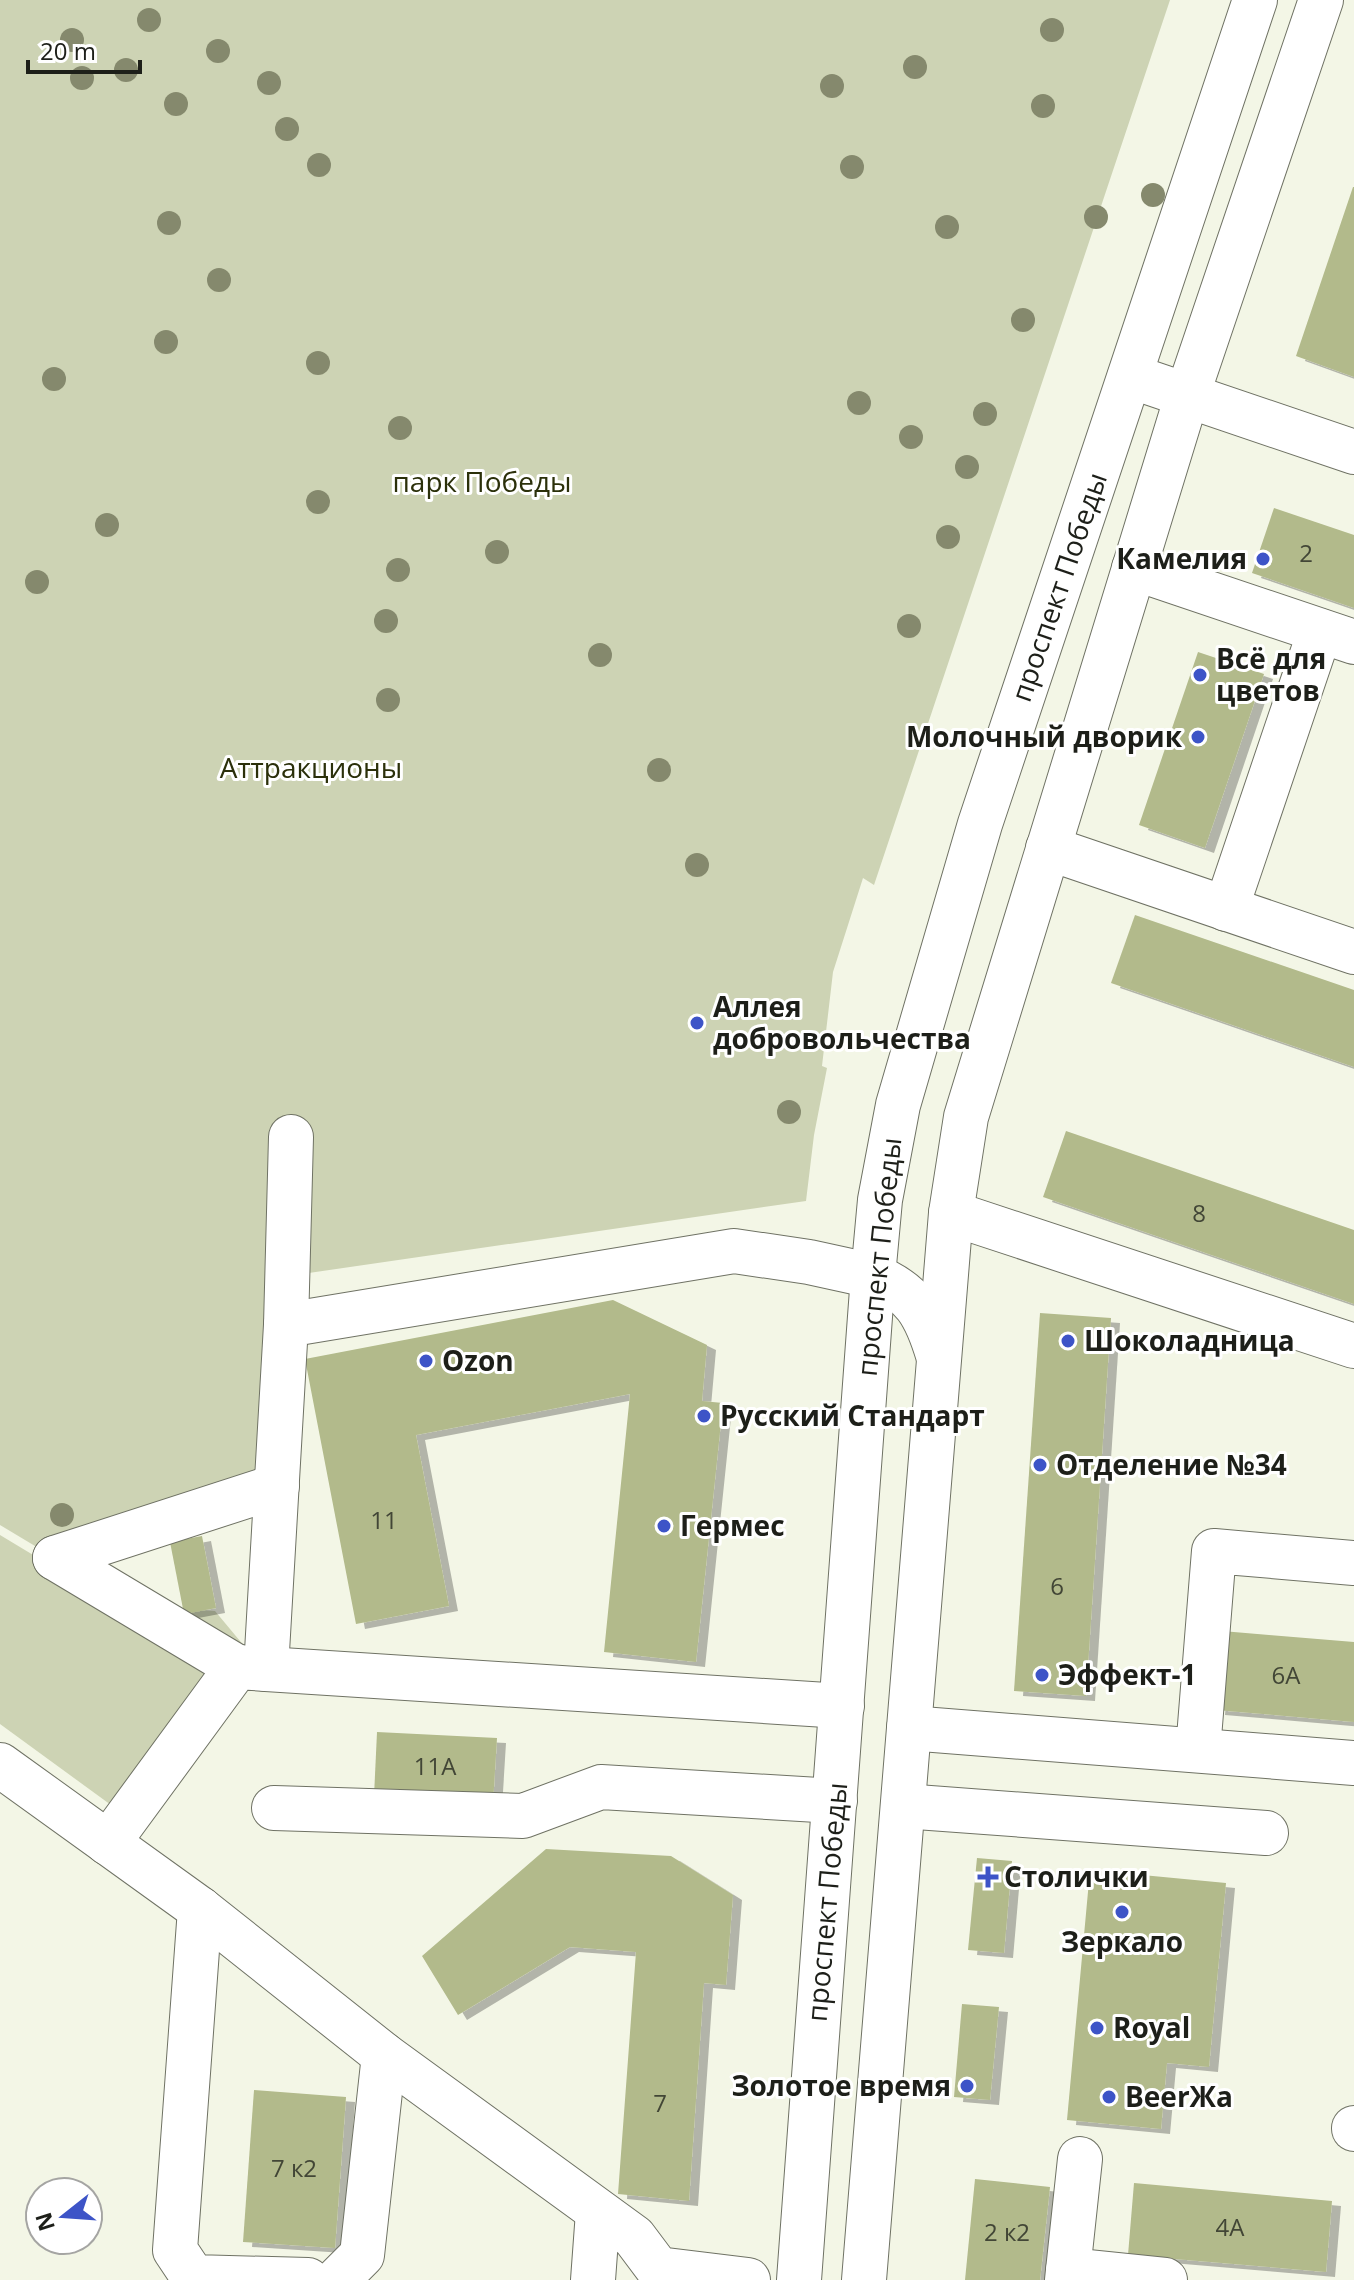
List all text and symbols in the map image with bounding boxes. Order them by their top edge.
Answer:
scale bar [28,24,140,74]
text: 20 m [40,34,96,67]
park label: парк Победы [393,462,572,500]
street label: проспект Победы [1001,467,1115,706]
house number: 2 [1299,536,1313,569]
place label: Камелия [1116,539,1247,577]
marker: Камелия [1254,550,1272,568]
place label: Всё для цветов [1216,639,1326,709]
marker: Всё для цветов [1191,666,1209,684]
place label: Молочный дворик [906,717,1183,755]
marker: Молочный дворик [1189,728,1207,746]
park label: Аттракционы [220,748,402,786]
place label: Аллея добровольчества [713,987,971,1057]
marker: Аллея добровольчества [688,1014,706,1032]
street label: проспект Победы [847,1136,909,1378]
house number: 8 [1192,1196,1206,1229]
place label: Шоколадница [1084,1321,1295,1359]
marker: Шоколадница [1059,1332,1077,1350]
place label: Ozon [442,1341,514,1379]
marker: Ozon [417,1352,435,1370]
place label: Русский Стандарт [720,1396,985,1434]
marker: Русский Стандарт [695,1407,713,1425]
place label: Отделение №34 [1056,1445,1287,1483]
marker: Отделение №34 [1031,1456,1049,1474]
house number: 11 [370,1503,398,1536]
place label: Гермес [680,1506,785,1544]
marker: Гермес [655,1517,673,1535]
house number: 6 [1050,1569,1064,1602]
place label: Эффект-1 [1058,1655,1197,1693]
house number: 6А [1272,1658,1301,1691]
marker: Эффект-1 [1033,1666,1051,1684]
house number: 11А [414,1749,457,1782]
street label: проспект Победы [797,1781,855,2023]
place label: Столички [1004,1857,1149,1895]
marker: Столички [979,1868,997,1886]
marker: Зеркало [1113,1903,1131,1921]
place label: Зеркало [1061,1922,1183,1960]
place label: Royal [1113,2008,1190,2046]
marker: Royal [1088,2019,1106,2037]
place label: Золотое время [731,2066,951,2104]
marker: Золотое время [958,2077,976,2095]
place label: BeerЖа [1125,2077,1233,2115]
house number: 7 [653,2086,667,2119]
marker: BeerЖа [1100,2088,1118,2106]
house number: 7 к2 [271,2151,317,2184]
north arrow [24,2176,104,2256]
text: N [27,2209,61,2235]
house number: 4А [1216,2210,1245,2243]
house number: 2 к2 [984,2215,1030,2248]

